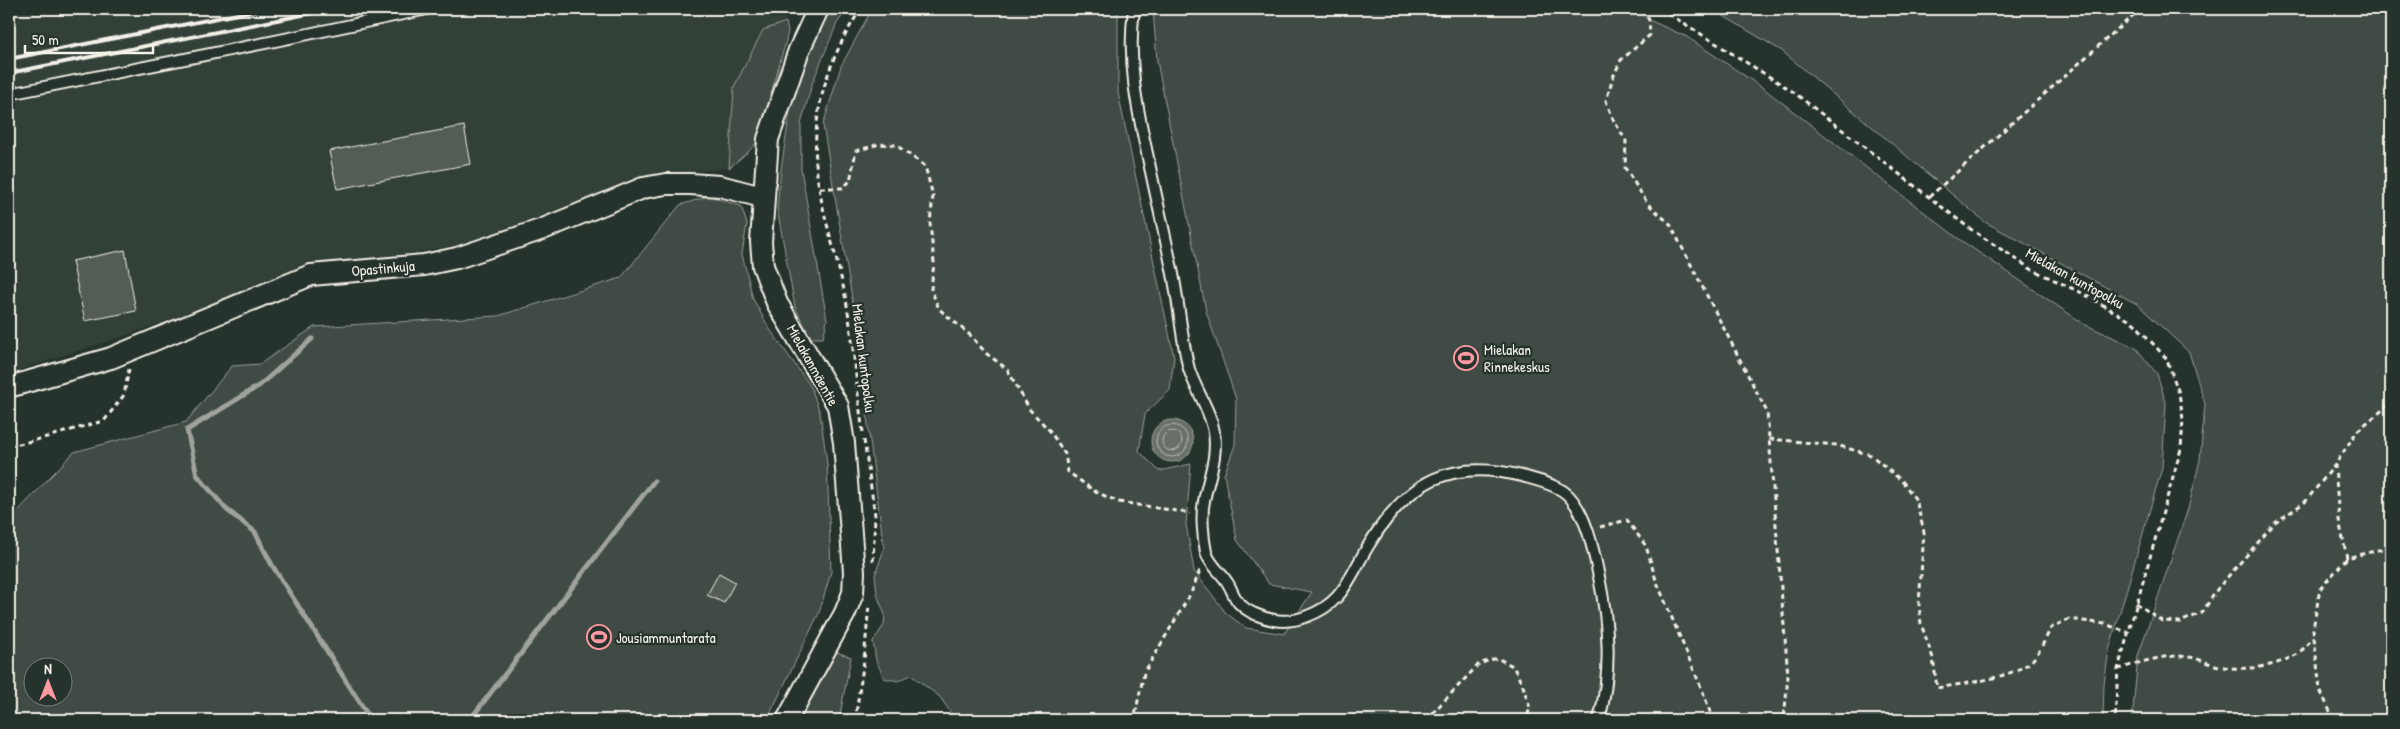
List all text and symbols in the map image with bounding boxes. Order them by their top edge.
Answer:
scale bar [25,22,152,54]
text: 50 m [32,29,59,50]
street label: Mielakan kuntopolku [2022,242,2128,314]
street label: Opastinkuja [351,255,416,281]
street label: Mielakan kuntopolku [847,302,881,414]
street label: Mielakanmäentie [782,320,844,410]
place label: Mielakan Rinnekeskus [1484,339,1550,377]
sports icon: Mielakan Rinnekeskus [1453,345,1479,371]
sports icon: Jousiammuntarata [586,624,612,650]
place label: Jousiammuntarata [616,627,716,648]
north arrow [22,656,72,706]
text: N [44,659,52,678]

